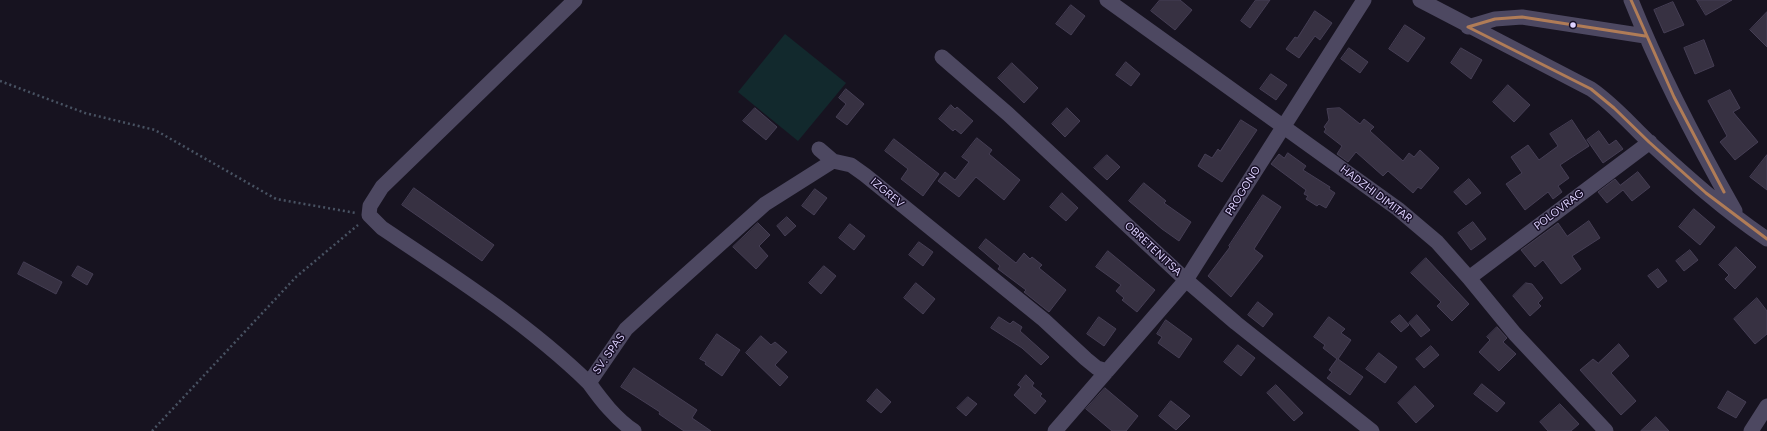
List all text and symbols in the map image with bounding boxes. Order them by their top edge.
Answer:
unlabelled marker [1568,20,1578,30]
street label: HADZHI DIMITAR [1337,163,1415,225]
street label: PROGONO [1223,164,1263,218]
street label: IZGREV [868,175,906,211]
street label: POLOVRAG [1532,187,1586,233]
street label: OBRETENITSA [1122,219,1184,279]
street label: SV. SPAS [590,331,628,377]

